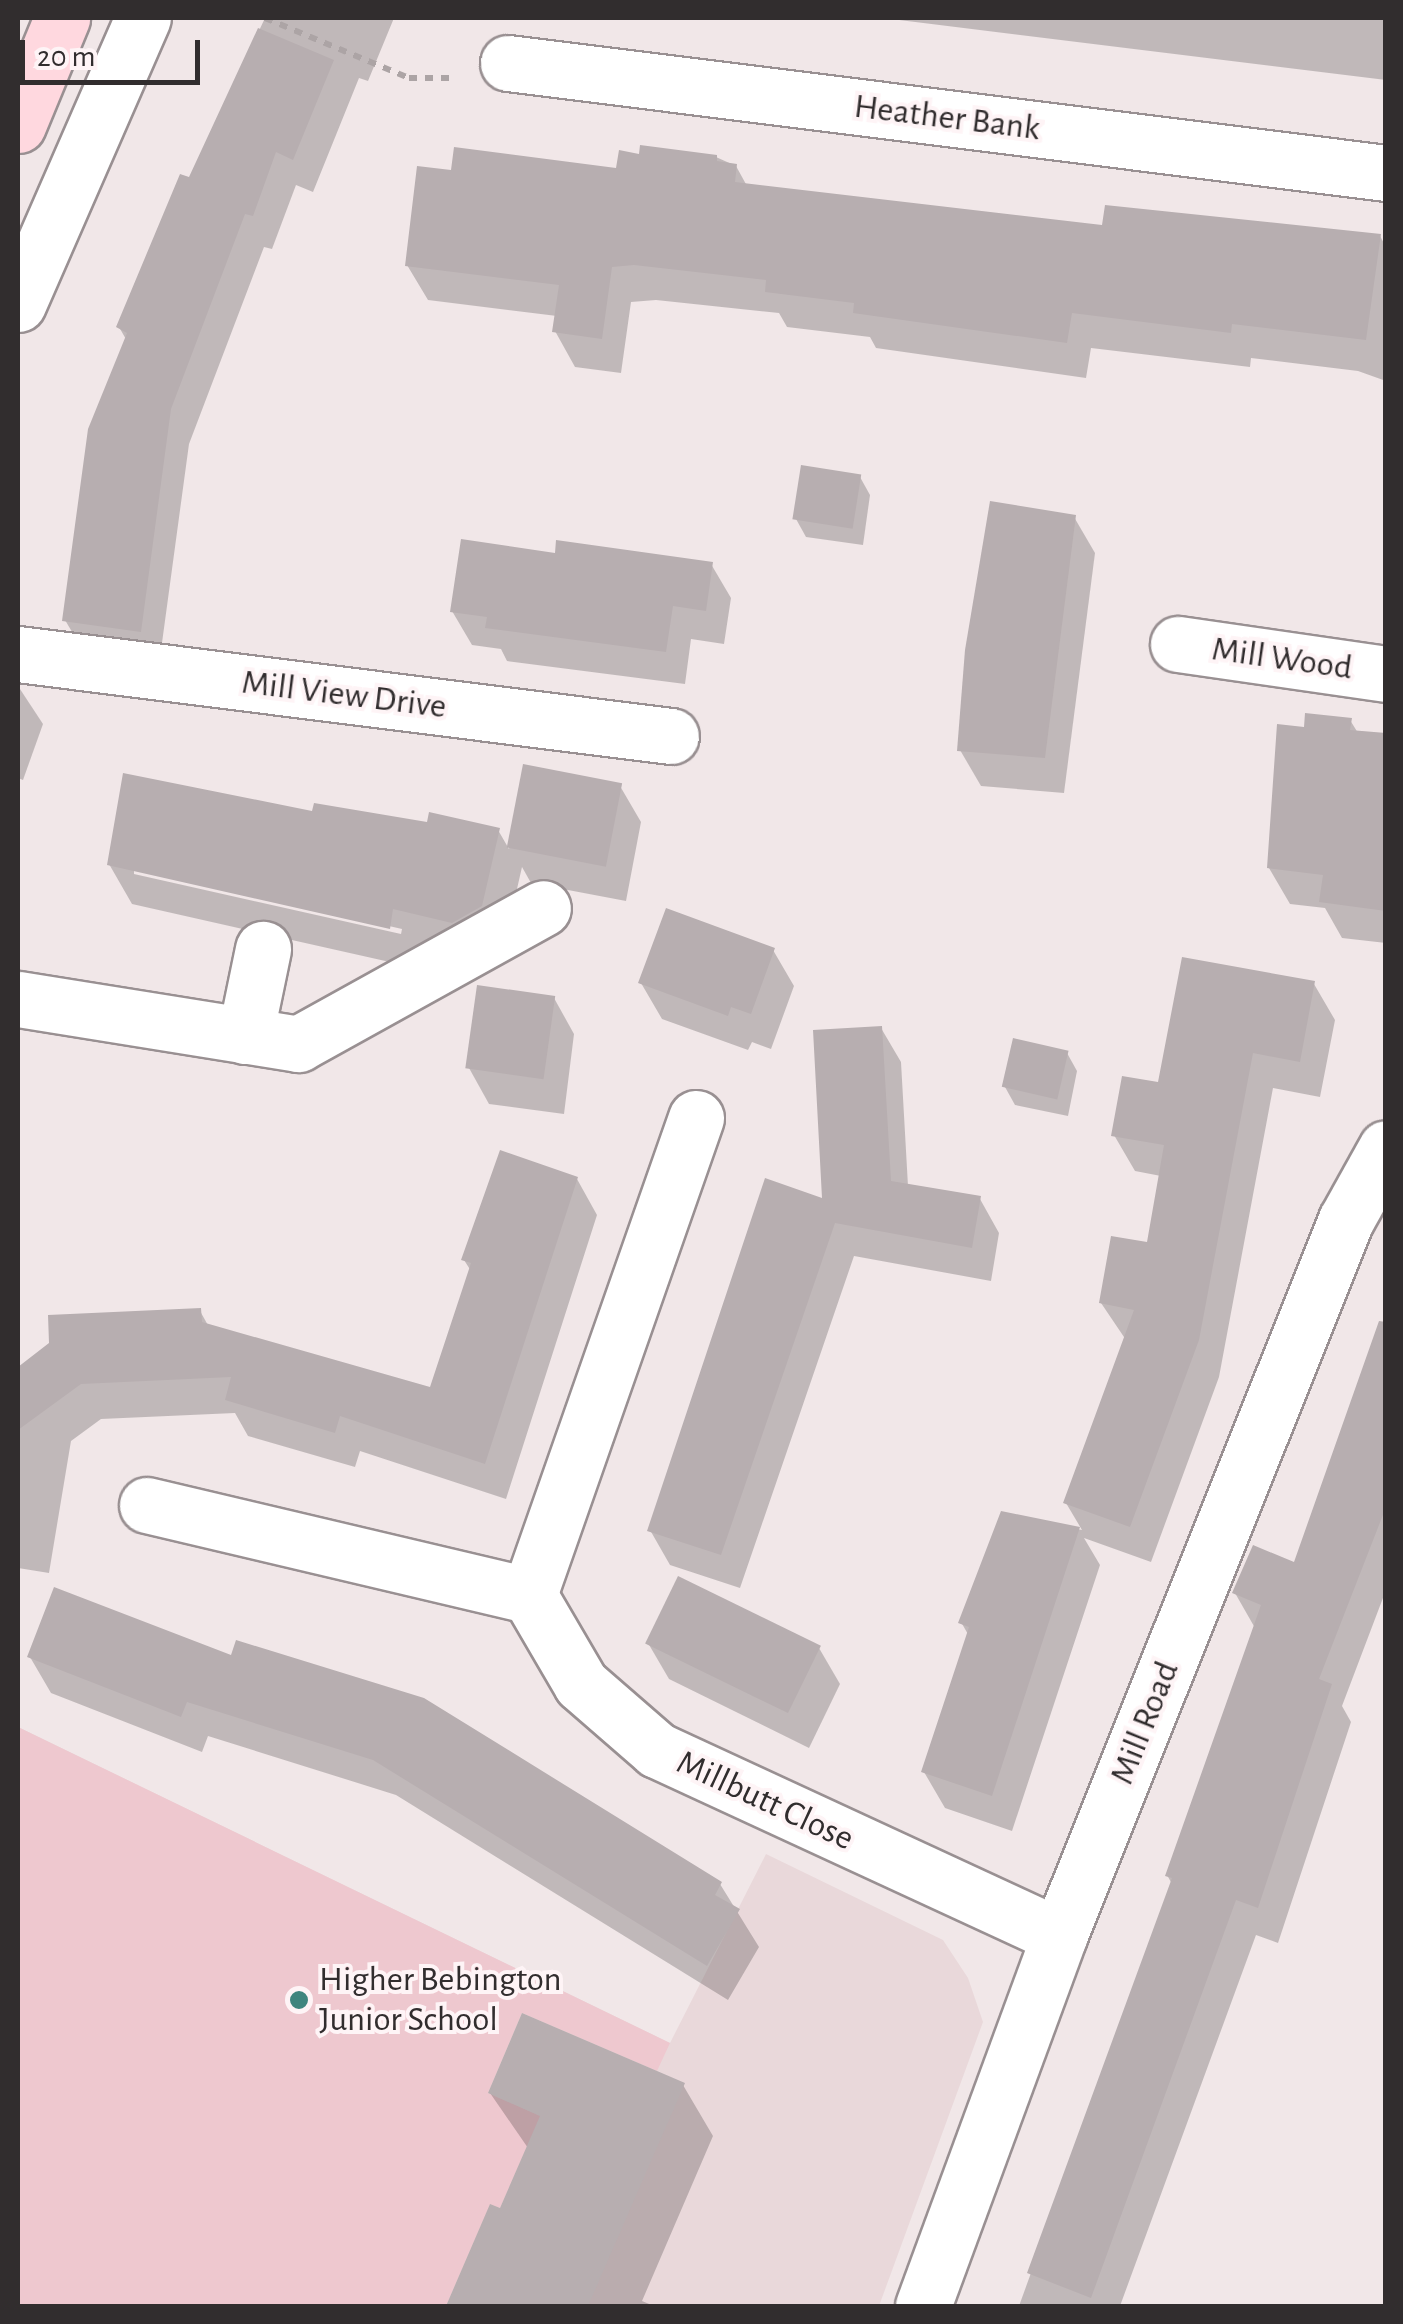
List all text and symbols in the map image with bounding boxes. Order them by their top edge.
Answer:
scale bar [25,20,205,82]
text: 20 m [37,42,95,72]
street label: Heather Bank [852,86,1042,150]
street label: Mill Wood [1209,628,1355,690]
street label: Mill View Drive [239,662,449,728]
street label: Mill Road [1101,1655,1189,1791]
street label: Millbutt Close [670,1742,860,1860]
place label: Higher Bebington Junior School [319,1959,562,2041]
marker: Higher Bebington Junior School [288,1989,310,2011]

